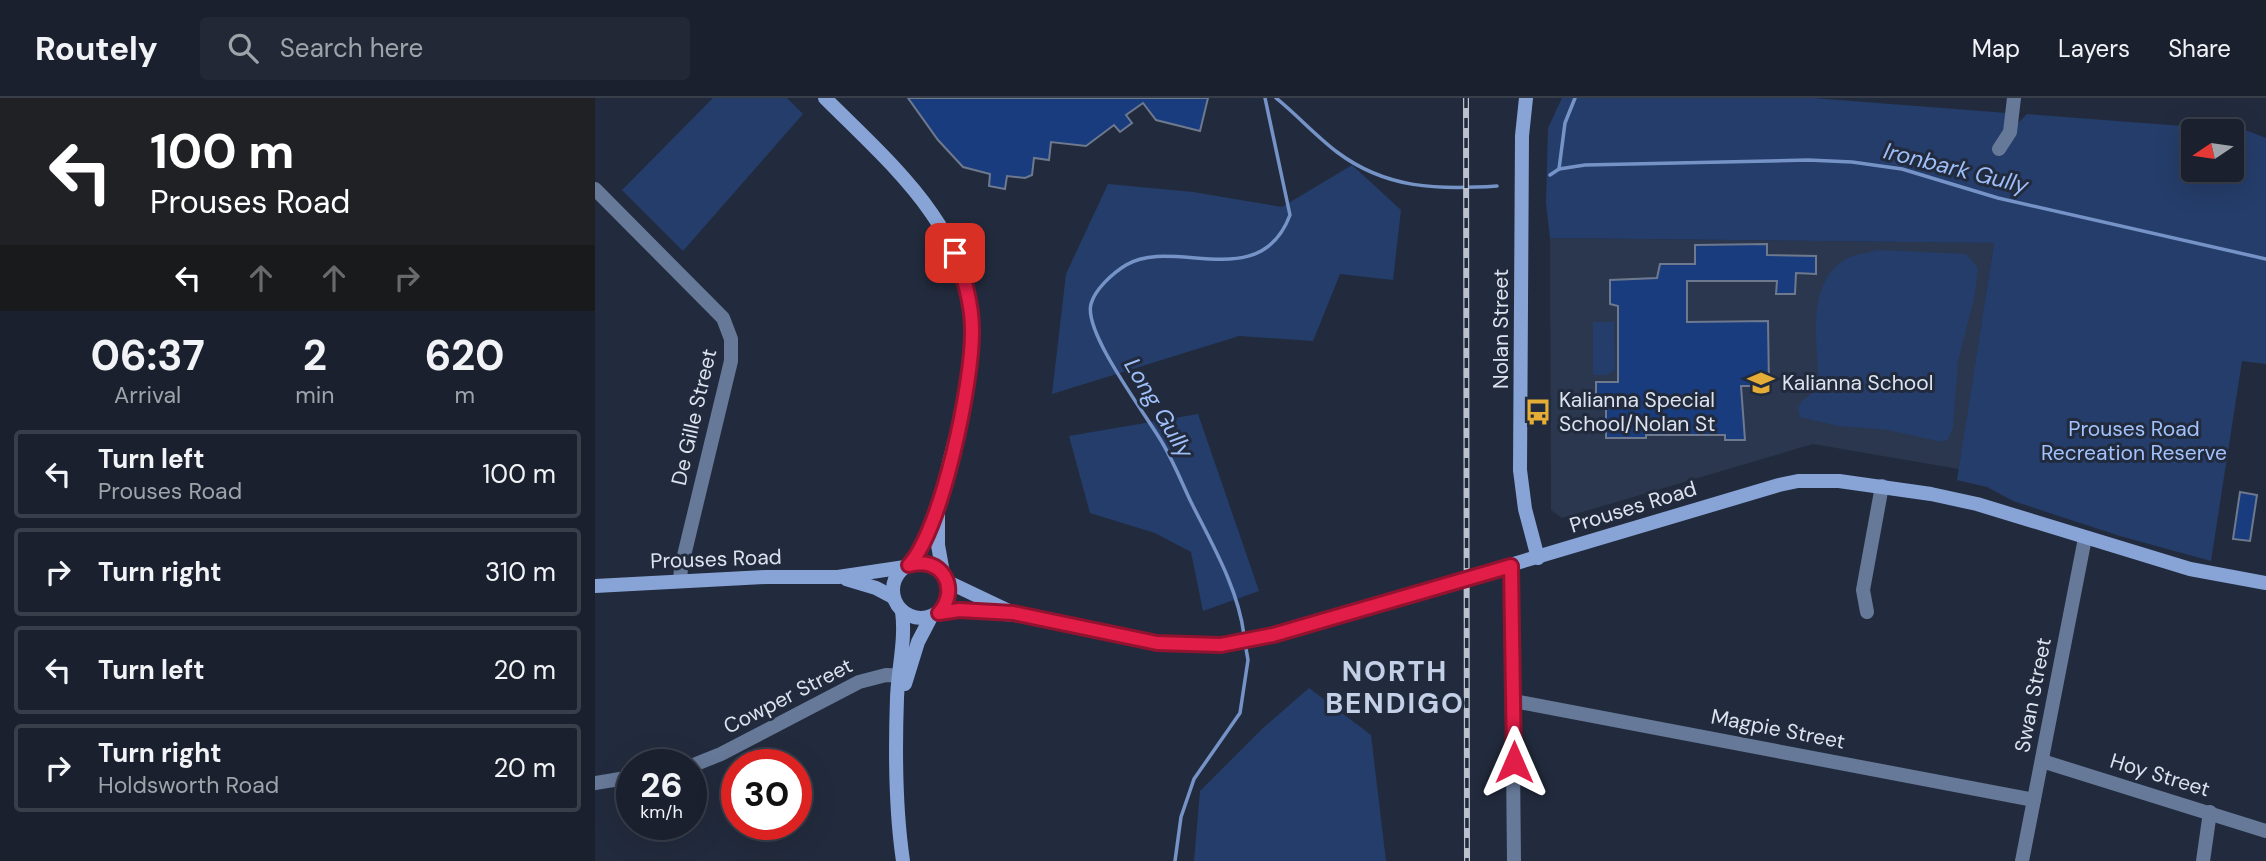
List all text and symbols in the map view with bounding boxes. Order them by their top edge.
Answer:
search box [200,17,690,80]
text: Routely [35,27,158,70]
icon: search [224,29,262,67]
text: Search here [280,31,423,65]
text: Map [1972,33,2020,64]
text: Layers [2058,33,2130,64]
text: Share [2168,33,2231,64]
text: 100 m [150,119,294,183]
north arrow [2181,119,2243,182]
map controls [2181,119,2244,182]
icon: left [35,126,126,217]
water label: Ironbark Gully [1881,136,2033,201]
text: Prouses Road [150,181,350,223]
pin [925,223,985,283]
icon: arrive [936,234,974,272]
icon: left [169,259,207,297]
icon: ahead [242,259,280,297]
icon: ahead [315,259,353,297]
icon: right [388,259,426,297]
street label: Nolan Street [1487,269,1515,389]
text: 06:37 [90,328,205,383]
text: 2 [303,328,327,383]
text: 620 [425,328,505,383]
street label: De Gille Street [665,346,723,488]
water label: Long Gully [1117,352,1201,465]
school or university icon: Kalianna School [1746,368,1776,398]
place label: Kalianna School [1782,369,1933,397]
text: Arrival [114,380,181,410]
text: min [295,380,334,410]
text: m [454,380,475,410]
place label: Kalianna Special School/Nolan St [1559,386,1715,438]
bus stop icon: Kalianna Special School/Nolan St [1523,397,1553,427]
park label: Prouses Road Recreation Reserve [2041,415,2227,467]
text: Turn left [98,442,205,476]
icon: left [39,455,77,493]
text: 100 m [482,457,556,491]
street label: Prouses Road [1566,474,1700,540]
text: Prouses Road [98,476,242,506]
street label: Prouses Road [650,543,782,575]
icon: right [39,553,77,591]
text: Turn right [98,555,222,589]
text: 310 m [485,555,556,589]
street label: Swan Street [2008,635,2058,755]
icon: left [39,651,77,689]
street label: Cowper Street [719,652,857,740]
text: Turn left [98,653,205,687]
text: 20 m [493,653,556,687]
district label: NORTH BENDIGO [1325,653,1465,722]
street label: Magpie Street [1709,702,1847,756]
position arrow [1477,725,1551,799]
text: Turn right [98,736,222,770]
street label: Hoy Street [2107,747,2213,803]
icon: right [39,749,77,787]
speed limit sign: 30 [721,749,812,840]
text: 20 m [493,751,556,785]
text: 26 [640,762,683,808]
text: Holdsworth Road [98,770,279,800]
text: km/h [640,800,683,824]

